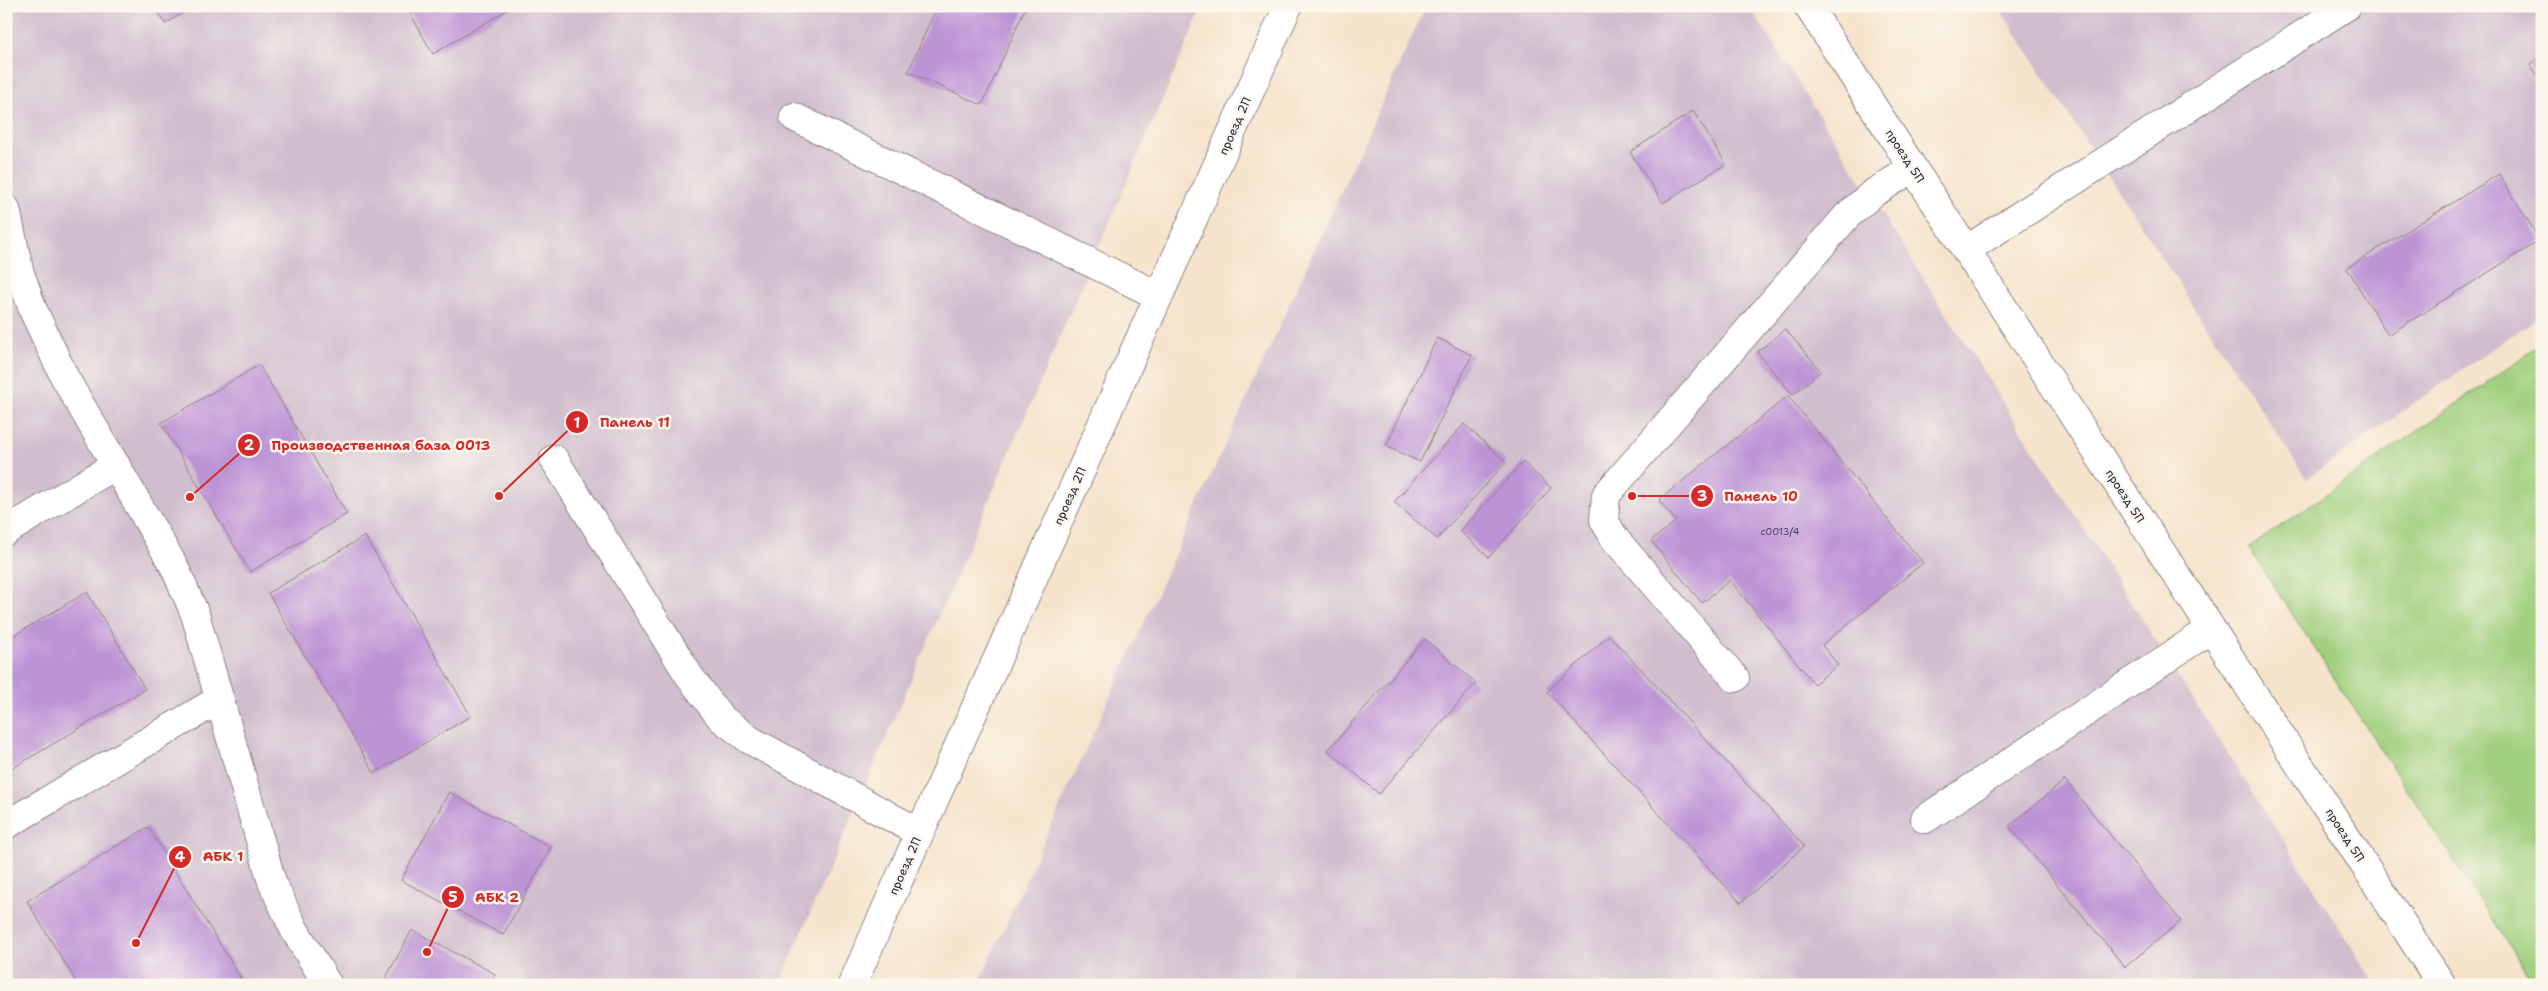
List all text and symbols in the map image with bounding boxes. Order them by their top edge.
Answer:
street label: проезд 2П [1215,95,1255,157]
street label: проезд 5П [1882,126,1928,186]
callout: Панель 11 [565,408,680,437]
text: 1 [574,413,581,433]
text: Панель 11 [600,413,670,431]
callout: Производственная база 0013 [236,431,500,460]
text: 2 [244,435,255,455]
text: Производственная база 0013 [272,436,491,454]
street label: проезд 2П [1050,465,1090,527]
street label: проезд 5П [2102,466,2148,526]
callout: Панель 10 [1689,482,1808,511]
text: 3 [1697,486,1707,506]
text: Панель 10 [1724,487,1798,505]
house number: с0013/4 [1761,525,1799,538]
street label: проезд 5П [2322,805,2368,865]
street label: проезд 2П [885,835,925,897]
callout: АБК 1 [168,842,253,871]
text: 4 [175,847,186,867]
text: АБК 1 [203,847,243,865]
callout: АБК 2 [440,882,529,911]
text: 5 [448,887,458,907]
text: АБК 2 [475,888,519,906]

